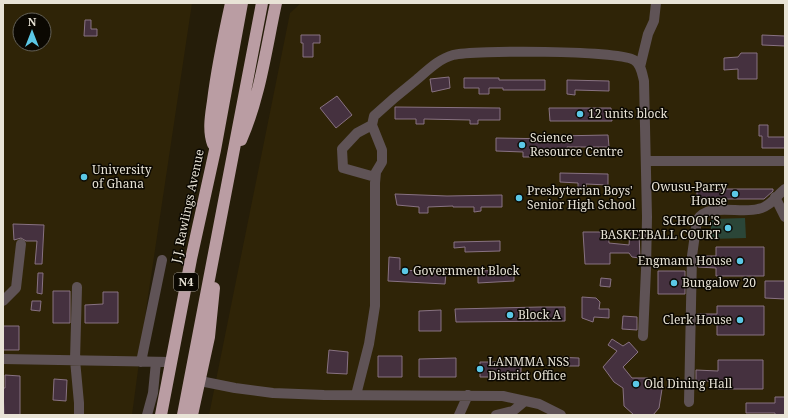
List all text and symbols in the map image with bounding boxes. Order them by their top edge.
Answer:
north arrow [12,12,52,52]
text: N [28,14,37,29]
place label: 12 units block [588,105,668,122]
marker: 12 units block [575,109,585,119]
place label: Science Resource Centre [530,129,623,160]
marker: Science Resource Centre [517,140,527,150]
street label: J.J. Rawlings Avenue [167,147,208,265]
place label: University of Ghana [92,161,152,192]
marker: University of Ghana [79,172,89,182]
place label: Owusu-Parry House [651,178,727,209]
place label: Presbyterian Boys' Senior High School [527,182,636,213]
marker: Owusu-Parry House [730,189,740,199]
marker: Presbyterian Boys' Senior High School [514,193,524,203]
place label: SCHOOL'S BASKETBALL COURT [600,212,721,243]
marker: SCHOOL'S BASKETBALL COURT [723,223,733,233]
place label: Engmann House [638,252,732,269]
marker: Engmann House [735,256,745,266]
place label: Government Block [413,262,520,279]
marker: Government Block [400,266,410,276]
road number: N4 [174,273,198,291]
place label: Bungalow 20 [682,274,756,291]
marker: Bungalow 20 [669,278,679,288]
place label: Block A [518,306,562,323]
marker: Block A [505,310,515,320]
place label: Clerk House [663,311,732,328]
marker: Clerk House [735,315,745,325]
place label: LANMMA NSS District Office [488,353,569,384]
marker: LANMMA NSS District Office [475,364,485,374]
place label: Old Dining Hall [644,375,733,392]
marker: Old Dining Hall [631,379,641,389]

